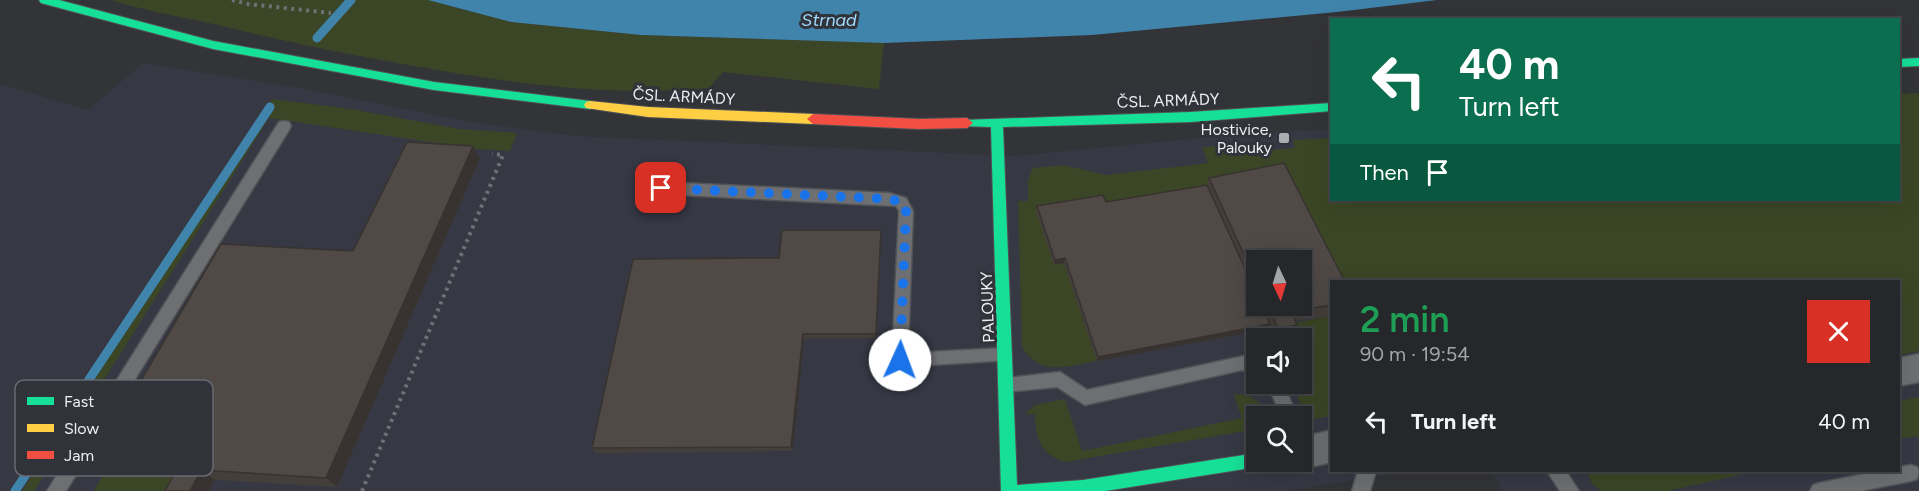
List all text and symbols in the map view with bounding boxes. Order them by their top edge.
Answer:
water label: Strnad [801,9,857,31]
text: 40 m [1459,39,1559,90]
icon: left [1360,42,1438,120]
street label: ČSL. ARMÁDY [632,84,736,109]
street label: ČSL. ARMÁDY [1116,89,1220,112]
text: Turn left [1459,90,1559,123]
place label: Hostivice, Palouky [1200,120,1273,157]
marker: Hostivice, Palouky [1277,131,1291,145]
icon: arrive [1421,156,1454,189]
text: Then [1360,159,1409,186]
pin [635,162,686,213]
icon: arrive [644,171,677,204]
north arrow [1246,250,1312,316]
map controls [1246,250,1312,472]
street label: PALOUKY [977,271,998,343]
text: 2 min [1360,298,1450,341]
button: close [1807,300,1870,363]
position arrow [868,328,932,392]
button: sound [1246,328,1312,394]
text: 90 m · 19:54 [1360,342,1470,366]
legend [15,380,213,476]
text: Fast [64,392,94,411]
icon: left [1360,405,1393,438]
button: search [1246,406,1312,472]
text: Turn left [1411,408,1497,435]
text: 40 m [1818,408,1870,435]
text: Slow [64,419,99,438]
text: Jam [64,446,94,465]

